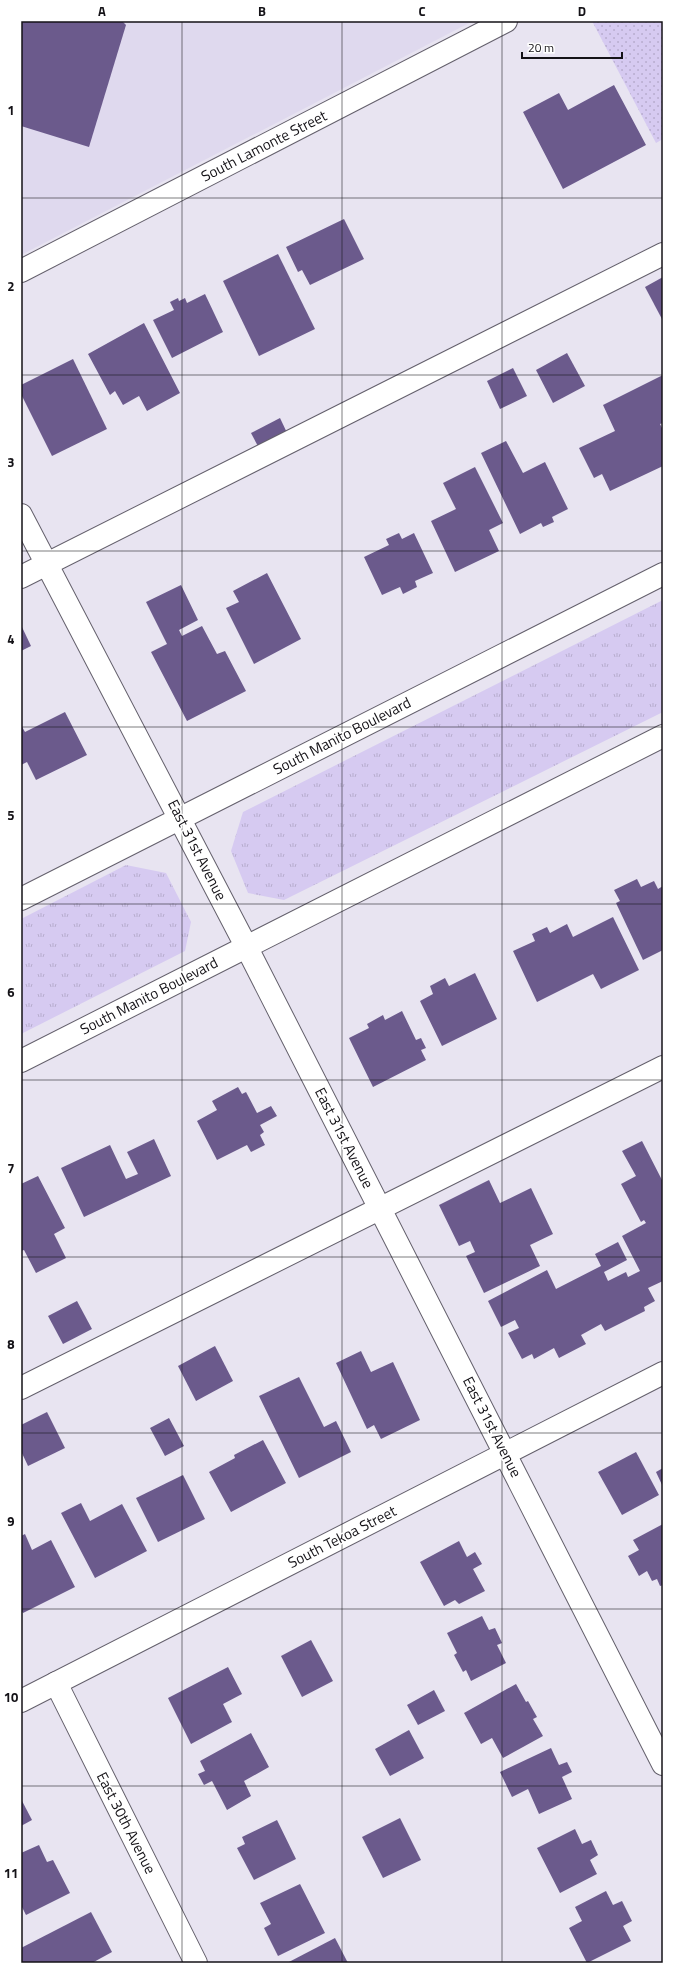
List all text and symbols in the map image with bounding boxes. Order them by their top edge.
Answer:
text: A [98,1,106,21]
text: B [258,1,266,21]
text: C [418,1,426,21]
text: D [578,1,586,21]
scale bar [522,34,622,60]
text: 20 m [528,38,554,57]
text: 1 [7,100,15,120]
street label: South Lamonte Street [197,104,331,187]
text: 2 [7,276,15,296]
text: 3 [7,452,15,472]
text: 4 [7,629,15,649]
street label: South Manito Boulevard [269,691,415,780]
street label: East 31st Avenue [162,795,233,904]
text: 5 [7,805,15,825]
street label: South Manito Boulevard [76,951,222,1040]
text: 6 [7,982,15,1002]
street label: East 31st Avenue [309,1083,380,1192]
text: 7 [7,1158,15,1178]
text: 8 [7,1334,15,1354]
street label: East 31st Avenue [457,1372,528,1481]
street label: South Tekoa Street [283,1499,401,1574]
text: 9 [7,1511,15,1531]
text: 10 [4,1687,18,1707]
street label: East 30th Avenue [91,1768,162,1878]
text: 11 [4,1863,18,1883]

